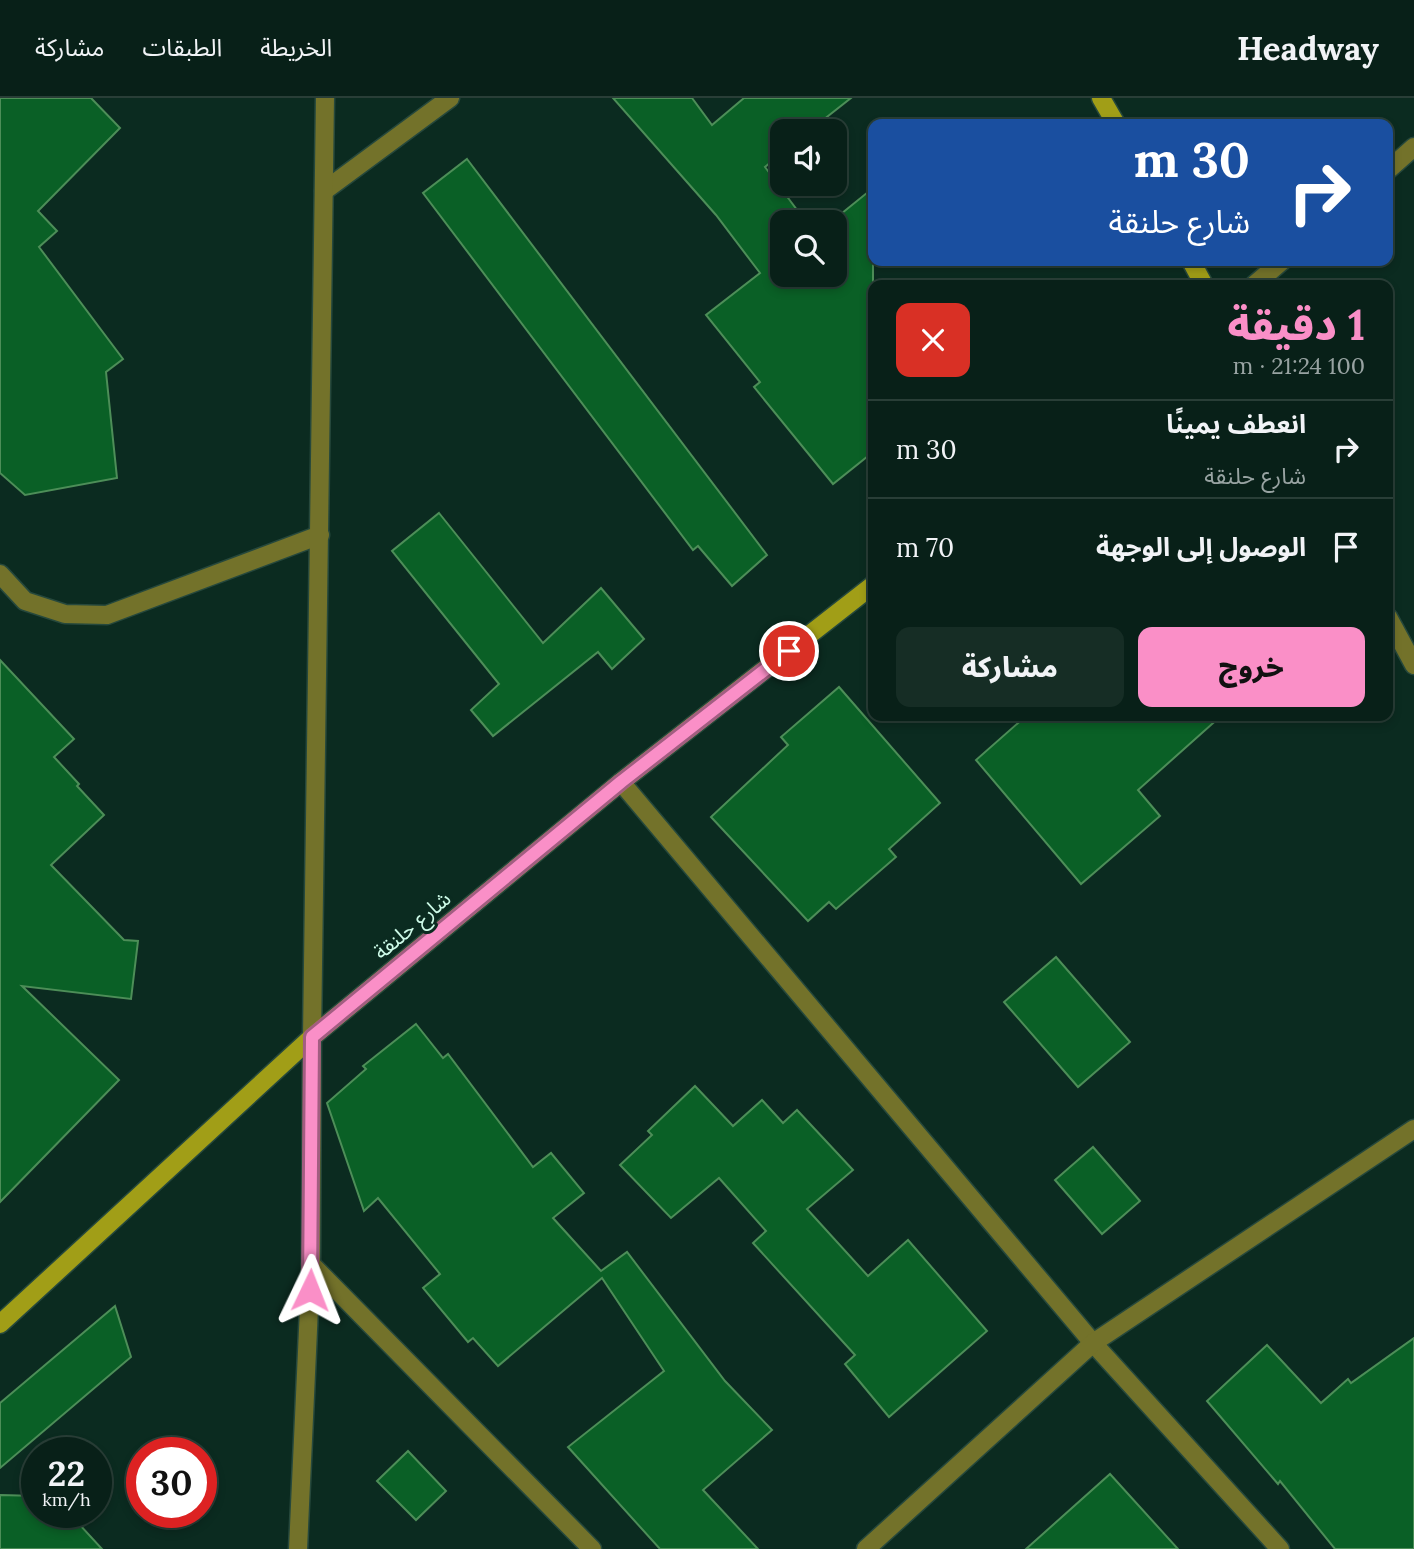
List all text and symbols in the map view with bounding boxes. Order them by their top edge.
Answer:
text: Headway [1237,27,1379,69]
text: مشاركة [35,32,104,63]
text: الطبقات [142,32,222,63]
text: الخريطة [260,32,332,63]
map controls [770,119,847,287]
button: sound [770,119,847,196]
text: 30 m [1133,128,1250,190]
icon: right [1274,147,1365,238]
text: شارع حلنقة [1108,201,1250,242]
button: search [770,210,847,287]
text: 1 دقيقة [1227,298,1365,352]
button: close [896,303,970,377]
text: 100 m · 21:24 [1233,351,1365,380]
text: انعطف يمينًا [1166,407,1306,440]
icon: right [1327,430,1365,468]
text: 30 m [896,433,957,466]
text: شارع حلنقة [1204,461,1306,490]
icon: arrive [1327,528,1365,566]
text: الوصول إلى الوجهة [1096,530,1306,563]
text: 70 m [896,531,954,564]
pin [759,621,819,681]
button: مشاركة [896,627,1124,707]
button: خروج [1138,627,1365,707]
icon: arrive [770,632,808,670]
street label: شارع حلنقة [368,885,458,967]
position arrow [273,1253,347,1327]
speed limit sign: 30 [126,1437,217,1528]
text: 22 [48,1451,85,1496]
text: km/h [42,1488,91,1511]

